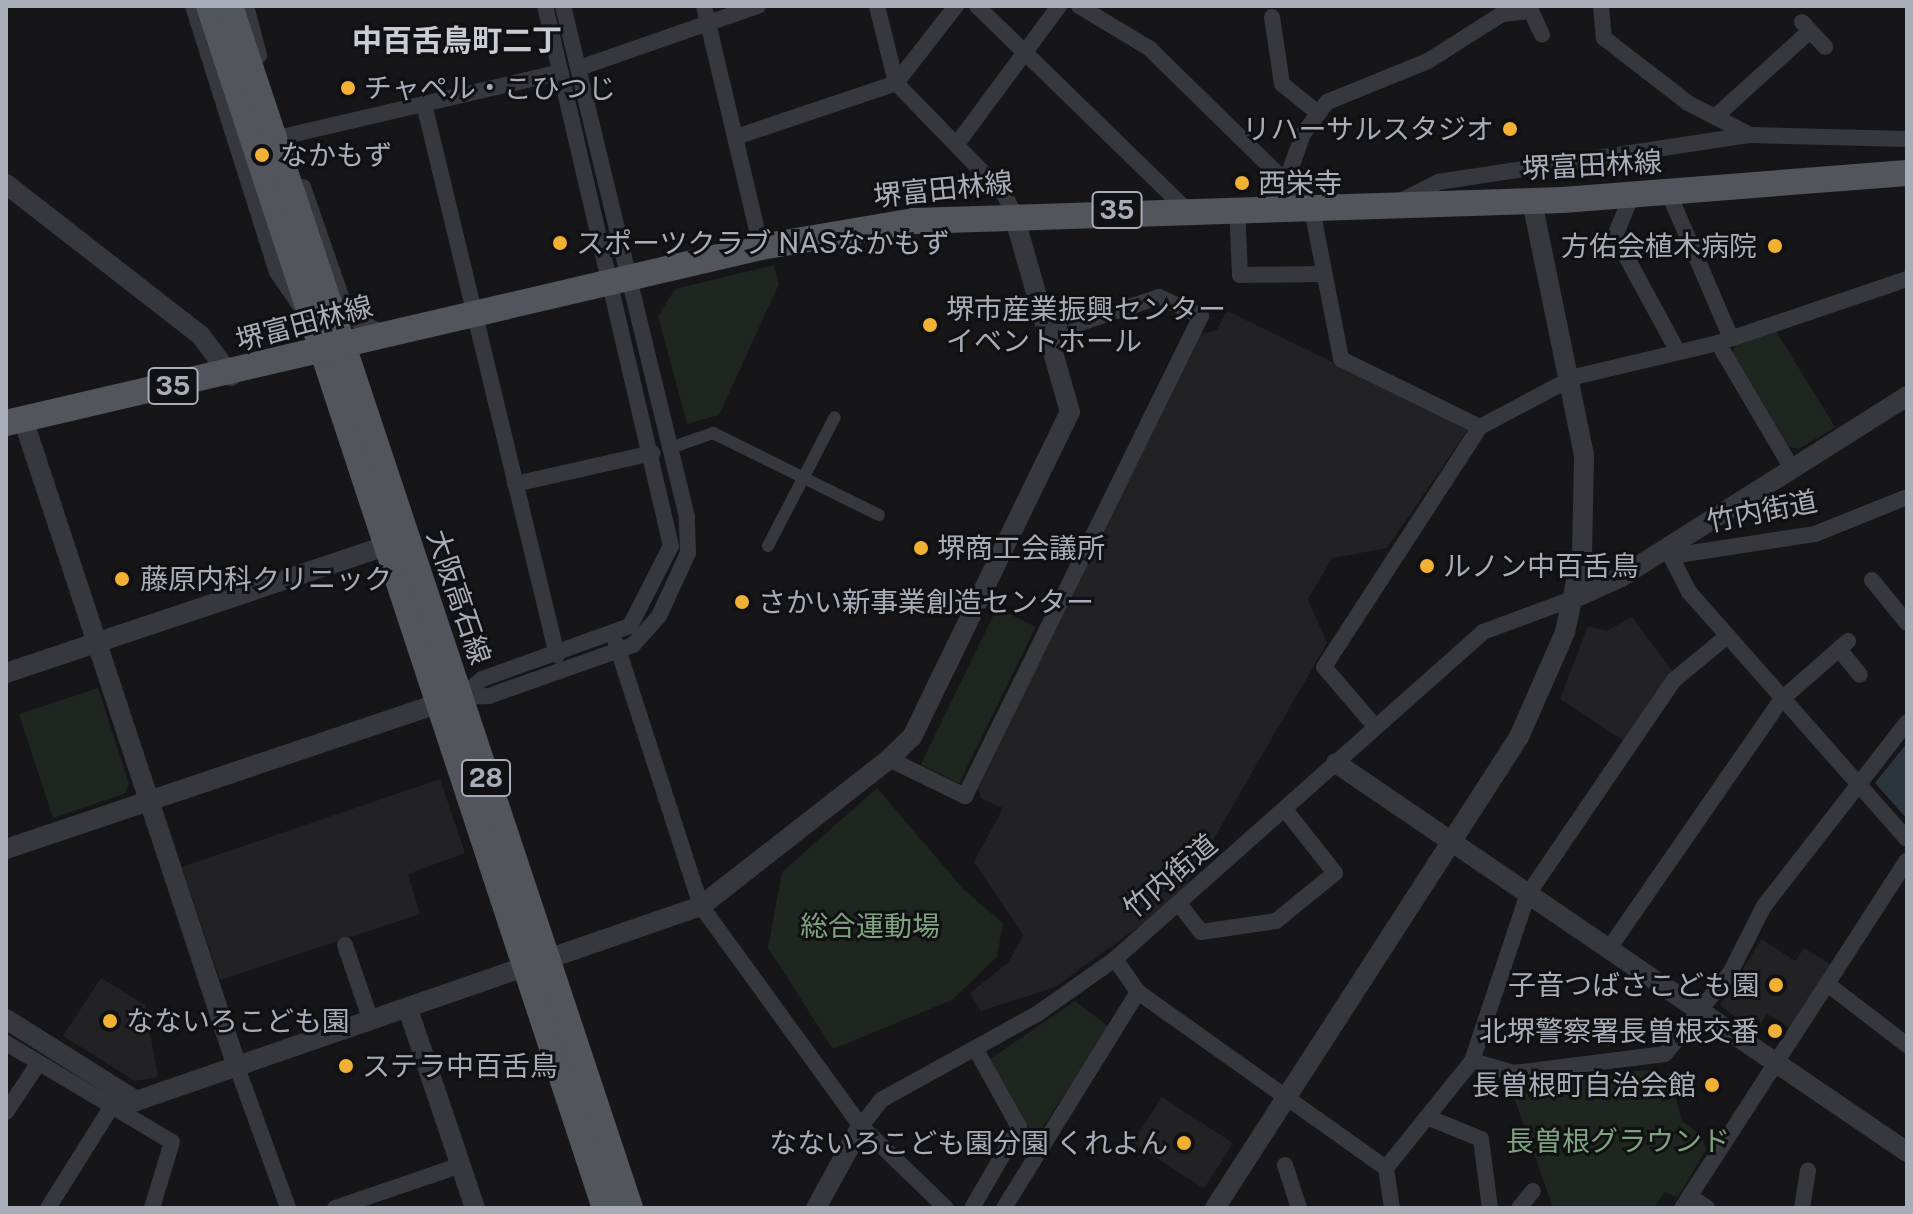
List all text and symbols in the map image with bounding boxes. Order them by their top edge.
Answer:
district label: 中百舌鳥町二丁 [352,22,562,58]
place label: チャペル・こひつじ [364,71,616,105]
marker: チャペル・こひつじ [339,79,357,97]
place label: リハーサルスタジオ [1242,112,1494,146]
marker: リハーサルスタジオ [1501,120,1519,138]
place label: なかもず [280,138,392,172]
marker: なかもず [251,144,273,166]
street label: 堺富田林線 [1521,145,1663,185]
street label: 堺富田林線 [872,165,1014,213]
place label: 西栄寺 [1258,166,1342,200]
marker: 西栄寺 [1233,174,1251,192]
road number: 35 [1091,188,1143,232]
place label: スポーツクラブ NASなかもず [576,226,950,260]
place label: 方佑会植木病院 [1561,229,1757,263]
marker: スポーツクラブ NASなかもず [551,234,569,252]
marker: 方佑会植木病院 [1764,235,1786,257]
street label: 堺富田林線 [232,289,376,357]
place label: 堺市産業振興センター イベントホール [946,292,1226,358]
marker: 堺市産業振興センター イベントホール [921,316,939,334]
road number: 35 [147,364,199,408]
street label: 竹内街道 [1704,484,1820,538]
street label: 大阪高石線 [420,525,498,669]
place label: 堺商工会議所 [937,531,1105,565]
marker: 堺商工会議所 [912,539,930,557]
place label: ルノン中百舌鳥 [1443,549,1639,583]
marker: ルノン中百舌鳥 [1418,557,1436,575]
place label: 藤原内科クリニック [140,562,392,596]
marker: 藤原内科クリニック [111,568,133,590]
place label: さかい新事業創造センター [758,585,1094,619]
marker: さかい新事業創造センター [733,593,751,611]
road number: 28 [460,756,512,800]
street label: 竹内街道 [1116,827,1224,925]
park label: 総合運動場 [800,909,940,943]
place label: 子音つばさこども園 [1508,968,1760,1002]
marker: 子音つばさこども園 [1767,976,1785,994]
place label: なないろこども園 [126,1004,350,1038]
marker: なないろこども園 [101,1012,119,1030]
place label: 北堺警察署長曽根交番 [1479,1014,1759,1048]
marker: 北堺警察署長曽根交番 [1766,1022,1784,1040]
place label: ステラ中百舌鳥 [362,1049,558,1083]
marker: ステラ中百舌鳥 [337,1057,355,1075]
place label: 長曽根町自治会館 [1472,1068,1696,1102]
marker: 長曽根町自治会館 [1703,1076,1721,1094]
park label: 長曽根グラウンド [1506,1124,1730,1158]
place label: なないろこども園分園 くれよん [769,1126,1168,1160]
marker: なないろこども園分園 くれよん [1175,1134,1193,1152]

